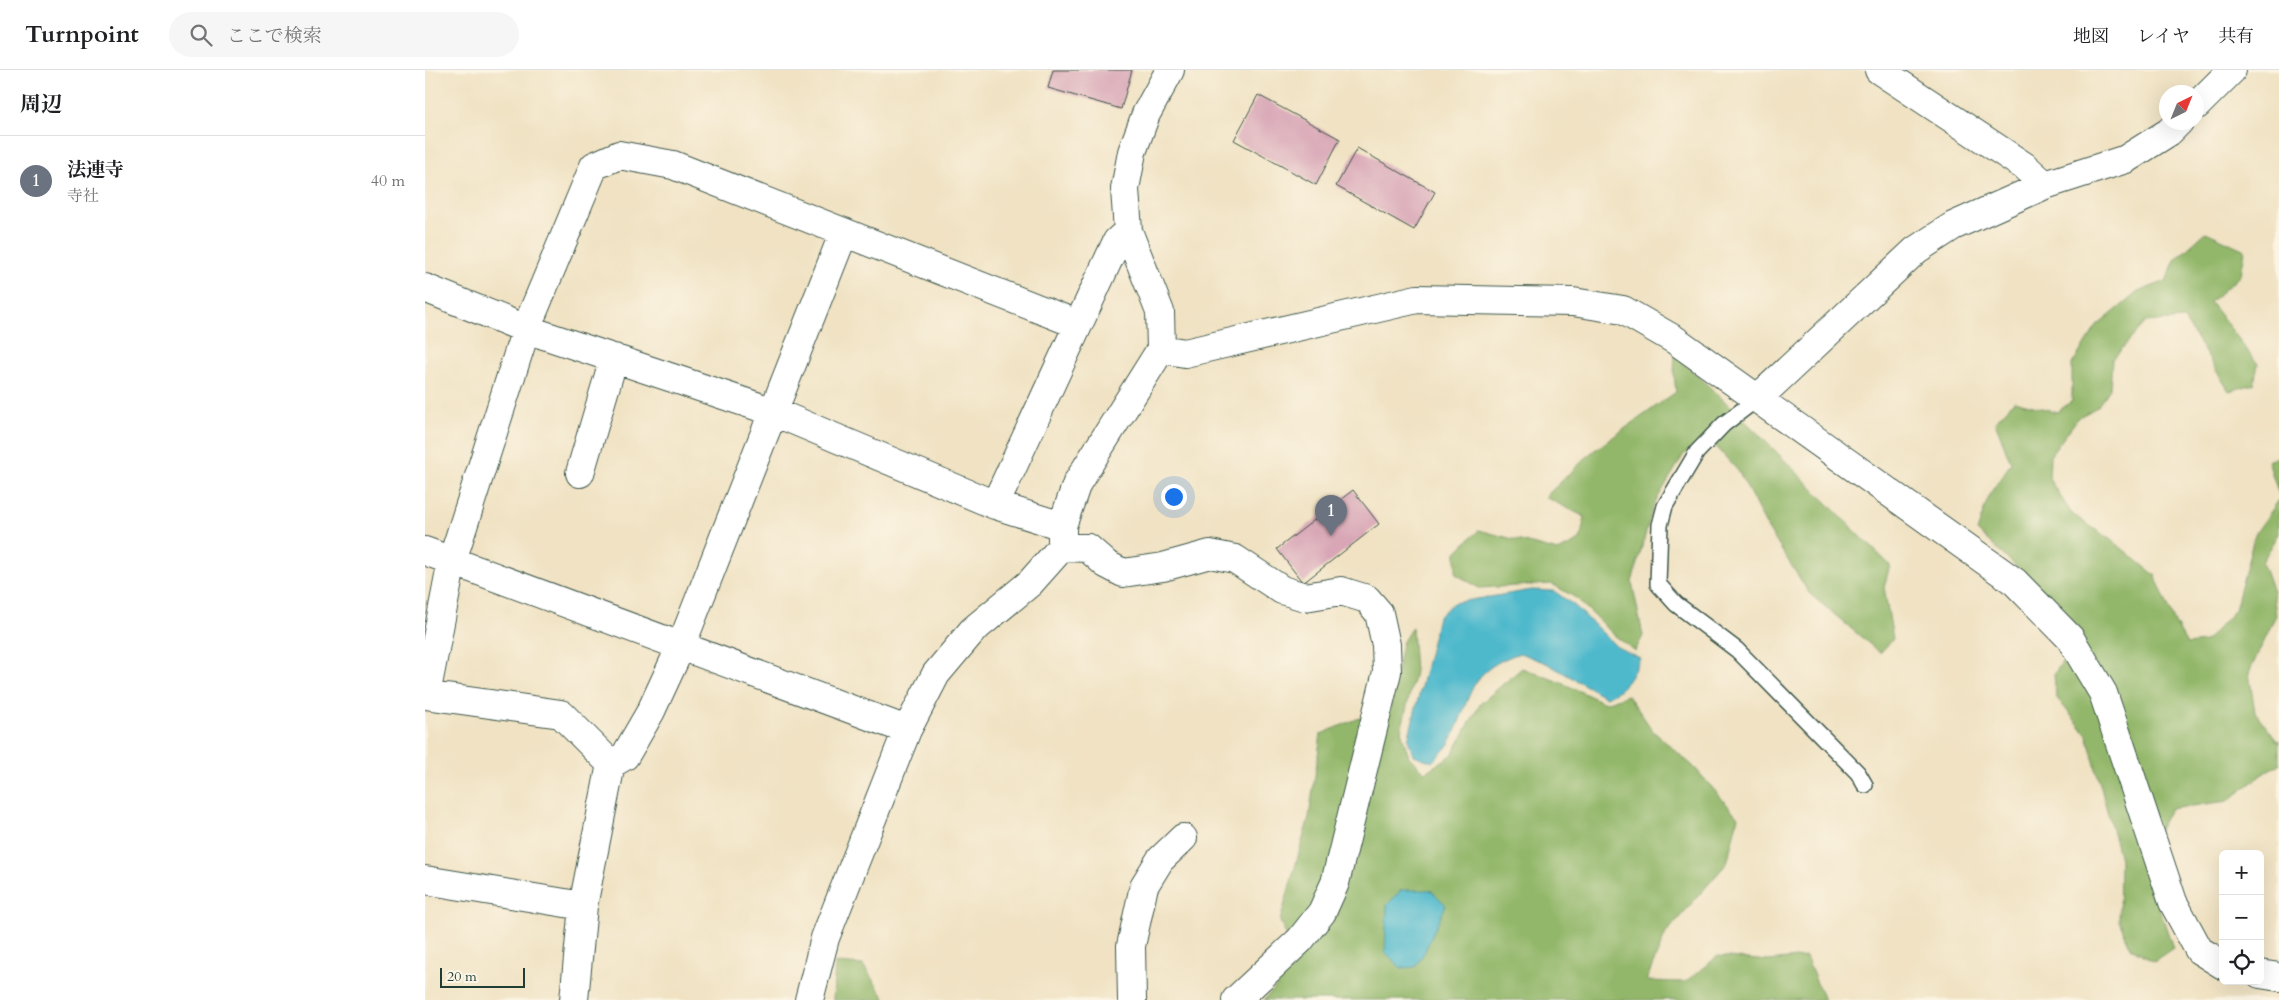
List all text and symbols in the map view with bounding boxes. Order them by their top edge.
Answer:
search box [169,12,519,57]
text: Turnpoint [25,18,139,51]
icon: search [187,21,215,49]
text: ここで検索 [227,23,322,49]
text: 地図 [2073,24,2109,49]
text: レイヤ [2137,24,2190,49]
text: 共有 [2218,24,2254,49]
north arrow [2159,85,2204,130]
text: 周辺 [20,90,62,119]
text: 法連寺 [67,157,124,183]
text: 1 [32,170,40,192]
text: 40 m [371,170,405,192]
text: 寺社 [67,185,99,207]
your location [1161,484,1187,510]
pin: 1 [1315,495,1347,536]
map controls [2219,850,2264,985]
button: + [2219,850,2264,895]
button: − [2219,895,2264,940]
button: locate [2219,940,2264,985]
scale bar [440,965,525,988]
text: 20 m [447,967,477,986]

